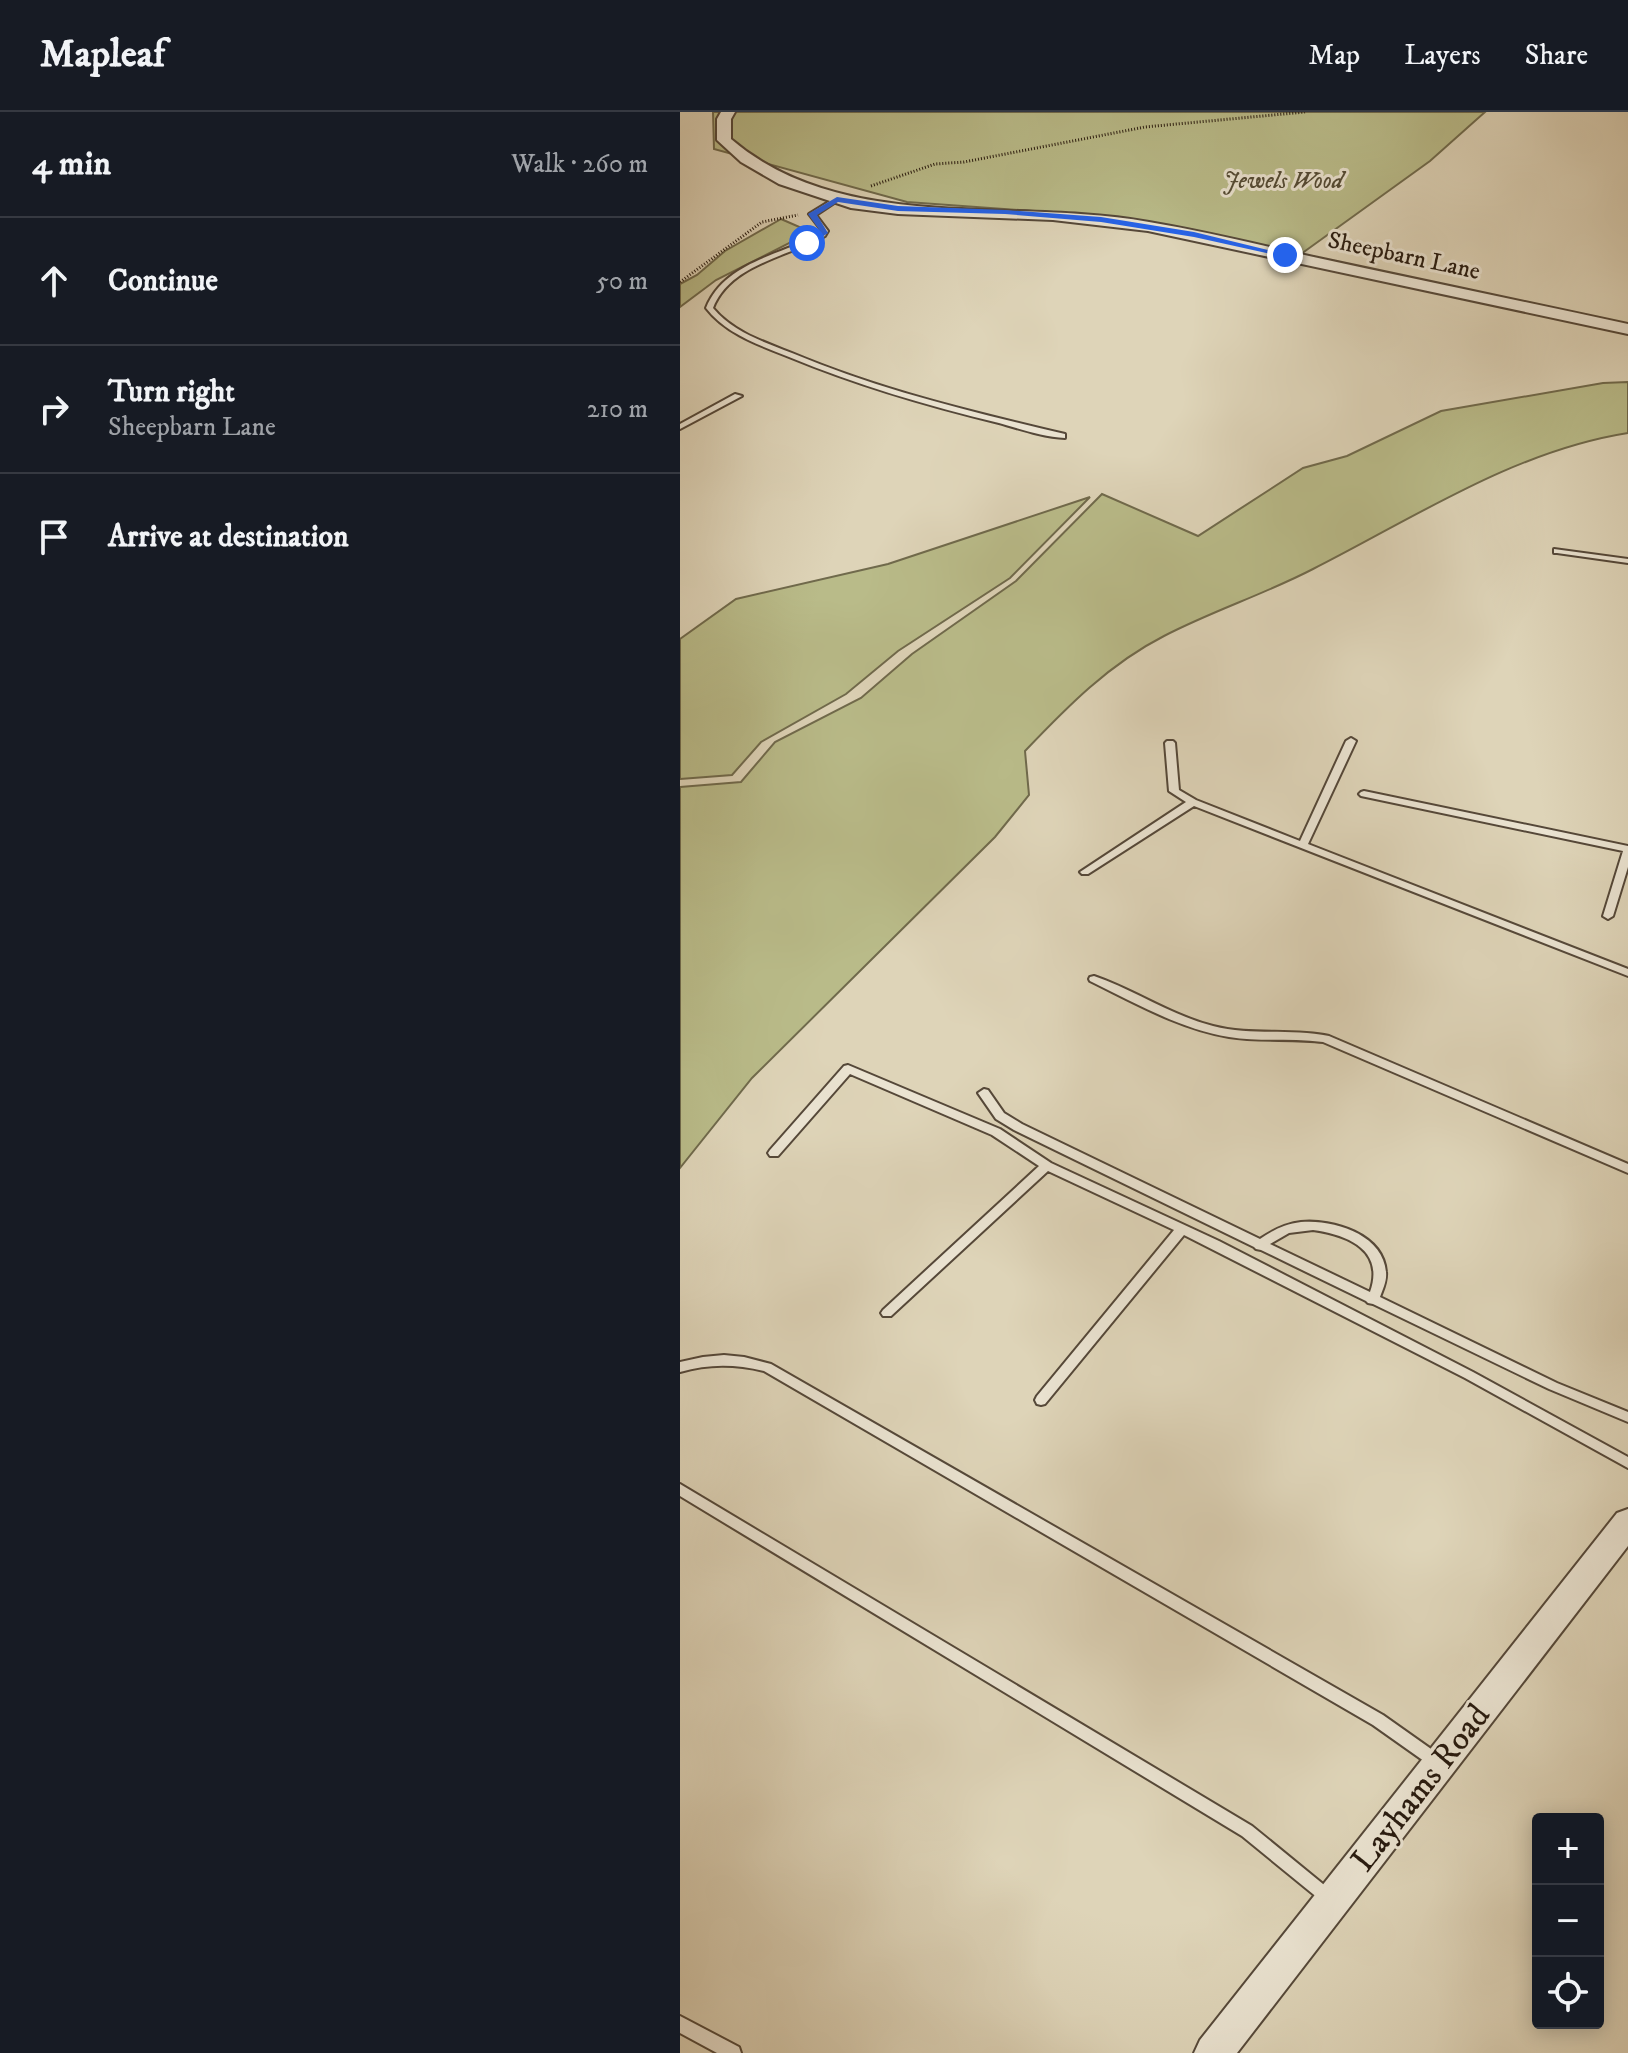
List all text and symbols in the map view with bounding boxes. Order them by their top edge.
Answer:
text: Mapleaf [40,31,165,79]
text: Map [1309,38,1360,73]
text: Layers [1404,38,1481,73]
text: Share [1525,38,1588,73]
text: 4 min [32,143,111,185]
text: Walk · 260 m [511,148,648,181]
park label: Jewels Wood [1223,166,1347,196]
route start [789,225,825,261]
street label: Sheepbarn Lane [1325,225,1483,287]
route end [1267,237,1303,273]
icon: ahead [32,259,76,303]
text: Continue [108,263,218,300]
text: 50 m [596,265,648,298]
text: Turn right [108,374,235,411]
icon: right [32,387,76,431]
text: 210 m [587,393,648,426]
text: Sheepbarn Lane [108,411,276,444]
icon: arrive [32,515,76,559]
text: Arrive at destination [108,519,349,556]
street label: Layhams Road [1342,1696,1500,1880]
map controls [1532,1813,1604,2029]
button: + [1532,1813,1604,1885]
button: − [1532,1885,1604,1957]
button: locate [1532,1957,1604,2029]

